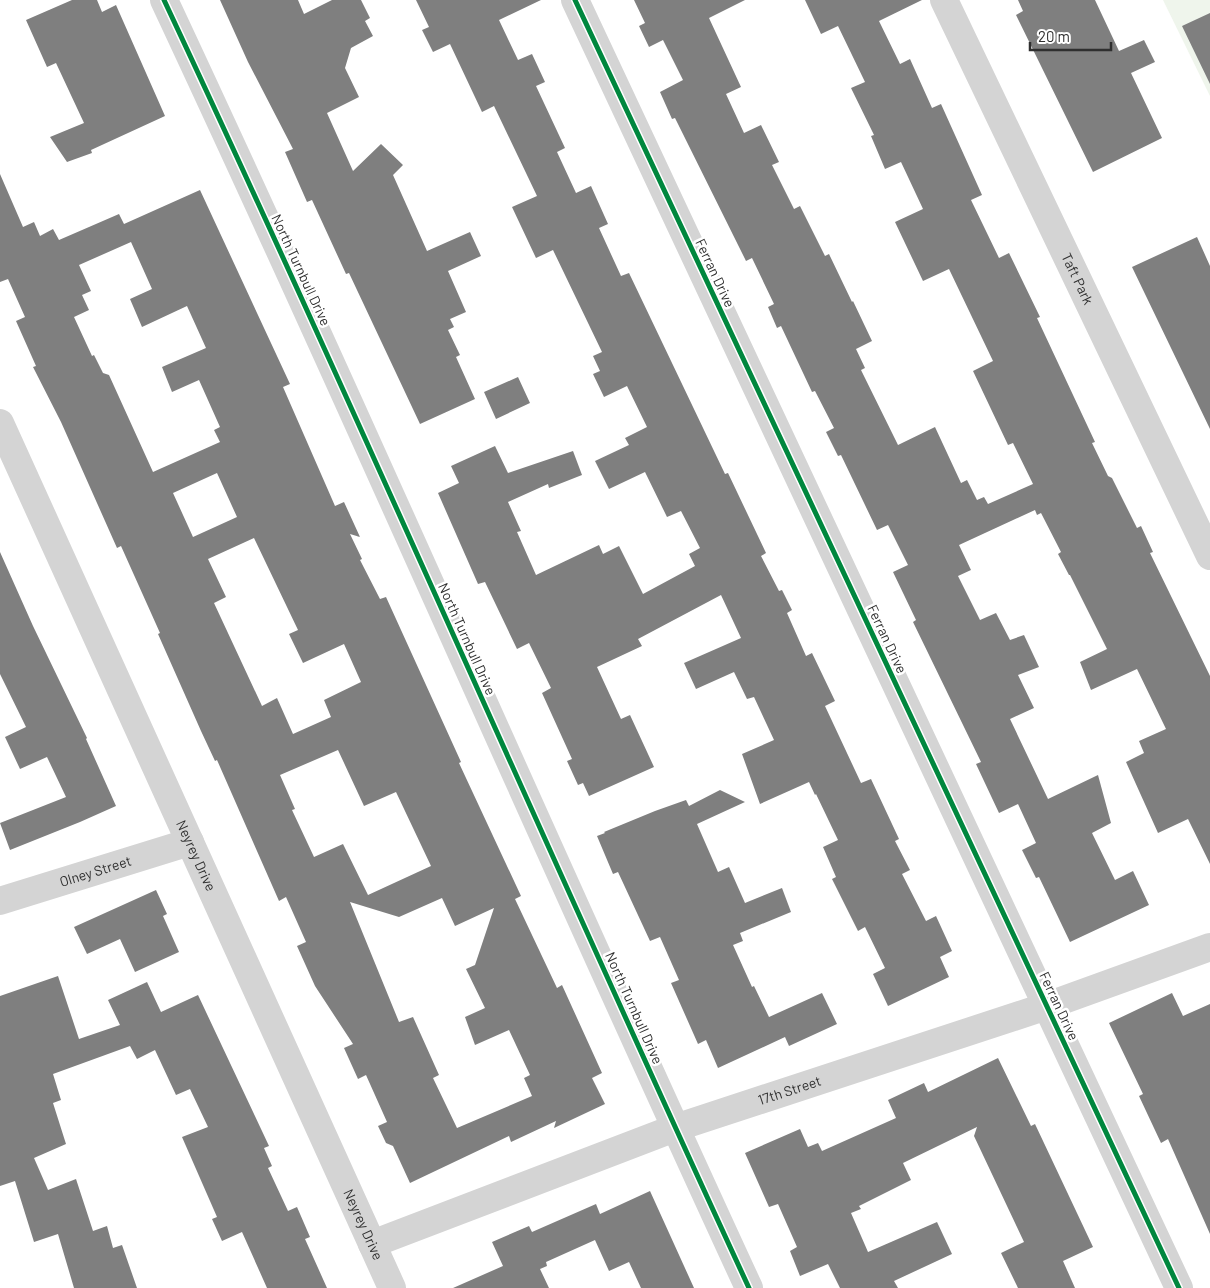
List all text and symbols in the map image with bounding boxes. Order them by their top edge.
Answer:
scale bar [1030,20,1111,52]
text: 20 m [1038,27,1070,45]
street label: North Turnbull Drive [268,211,335,328]
street label: Ferran Drive [692,236,739,310]
street label: Taft Park [1058,250,1097,307]
street label: North Turnbull Drive [435,580,500,697]
street label: Ferran Drive [864,602,911,676]
street label: Neyrey Drive [173,817,220,894]
street label: Olney Street [57,852,133,890]
street label: North Turnbull Drive [602,949,667,1066]
street label: Ferran Drive [1036,969,1083,1043]
street label: 17th Street [756,1072,823,1108]
street label: Neyrey Drive [340,1186,387,1262]

